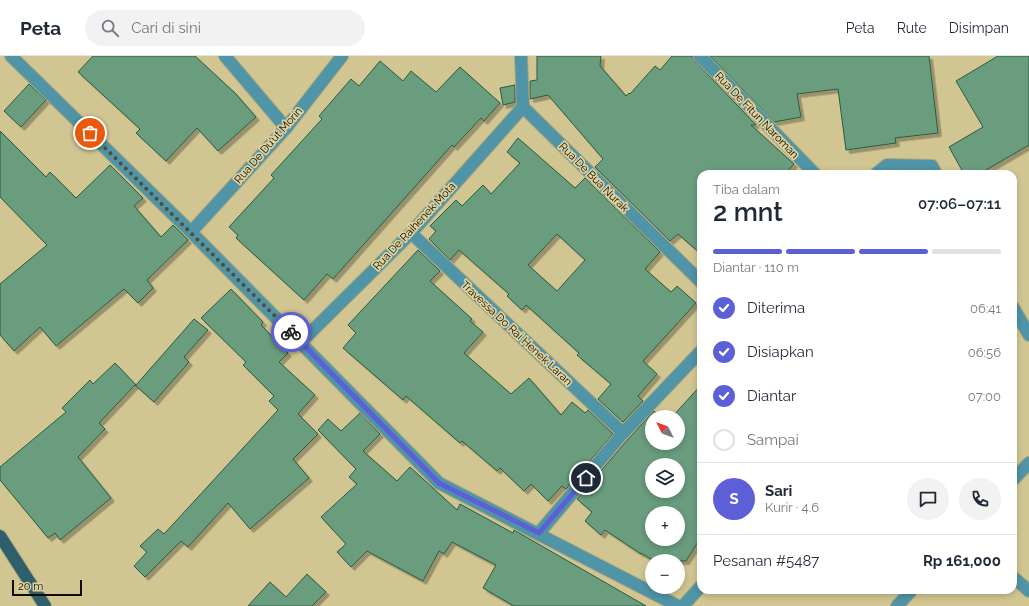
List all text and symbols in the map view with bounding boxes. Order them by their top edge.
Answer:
search box [85,10,365,46]
text: Peta [20,17,61,39]
icon: search [99,17,121,39]
text: Cari di sini [131,19,201,37]
text: Peta [846,20,875,36]
text: Rute [897,20,927,36]
text: Disimpan [949,20,1009,36]
street label: Rua De Fitun Naroman [712,69,801,161]
street label: Rua De Du’ut Morin [232,105,305,186]
pin [73,116,107,150]
icon: bag [79,122,101,144]
street label: Rua De Bua Nurak [556,140,631,215]
street label: Rua De Raihenek Mota [370,180,458,273]
text: Tiba dalam [713,182,780,197]
text: 07:06–07:11 [918,195,1001,213]
text: 2 mnt [713,197,783,227]
text: Diantar · 110 m [713,260,799,275]
street label: Travessa Do Rai Henek Laran [458,278,575,388]
icon: check [713,297,735,319]
text: Diterima [747,299,805,317]
text: 06:41 [970,301,1001,316]
courier [271,312,311,352]
icon: bike [280,321,302,343]
icon: check [713,341,735,363]
text: Disiapkan [747,343,814,361]
text: 06:56 [968,345,1001,360]
icon: check [713,385,735,407]
text: Diantar [747,387,796,405]
text: 07:00 [968,389,1001,404]
north arrow [645,410,685,450]
map controls [645,410,685,594]
text: Sampai [747,431,799,449]
button: layers [645,458,685,498]
pin [569,461,603,495]
icon: home [575,467,597,489]
button: chat [907,478,949,520]
button: phone [959,478,1001,520]
text: Sari [765,482,792,500]
text: S [729,490,739,508]
text: Kurir · 4.6 [765,500,819,515]
button: + [645,506,685,546]
text: Pesanan #5487 [713,552,819,570]
text: Rp 161,000 [923,552,1001,570]
button: − [645,554,685,594]
scale bar [12,578,82,597]
text: 20 m [18,580,43,593]

